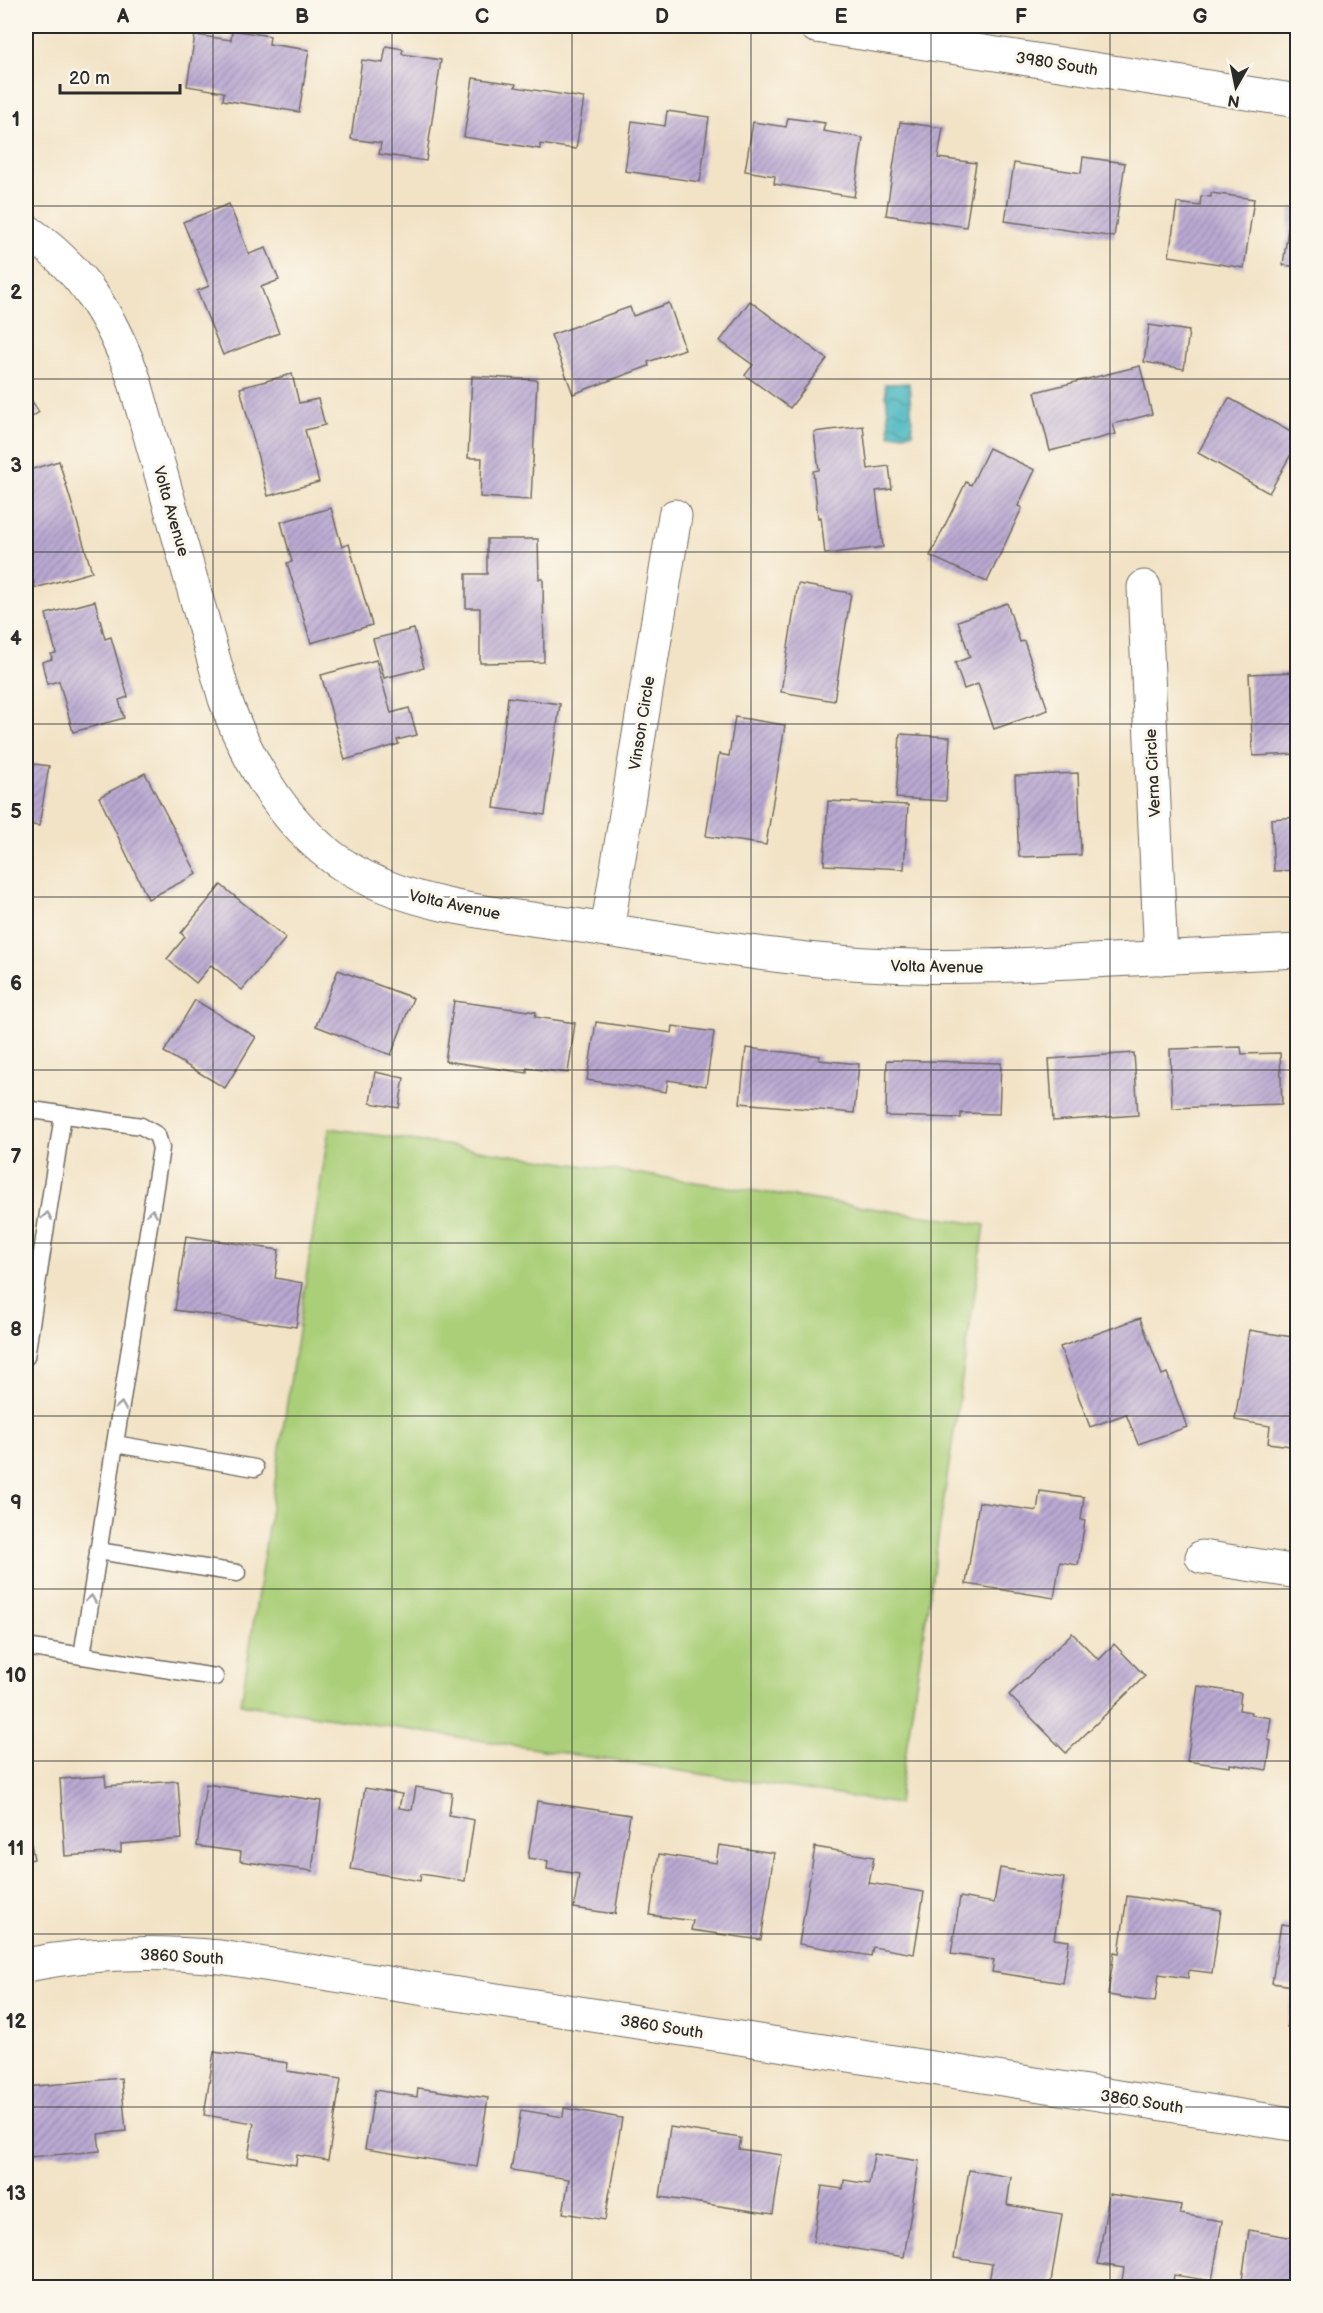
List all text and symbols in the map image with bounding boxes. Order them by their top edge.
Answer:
text: A [116,5,130,29]
text: B [295,5,309,29]
text: C [475,5,489,29]
text: D [655,5,669,29]
text: E [835,5,848,29]
text: F [1015,5,1027,29]
text: G [1193,5,1208,29]
street label: 3980 South [1014,49,1099,80]
scale bar [60,57,180,95]
north arrow [1206,57,1266,117]
text: 20 m [69,68,110,89]
text: N [1226,90,1241,111]
text: 1 [12,108,20,132]
text: 2 [10,281,22,305]
text: 3 [10,454,22,478]
street label: Volta Avenue [149,464,193,559]
text: 4 [10,627,22,651]
street label: Vinson Circle [626,674,659,772]
street label: Verna Circle [1142,728,1165,818]
text: 5 [10,800,22,824]
street label: Volta Avenue [407,887,503,925]
street label: Volta Avenue [890,957,984,978]
text: 6 [10,972,22,996]
text: 7 [10,1145,22,1169]
one-way arrow [145,1209,158,1219]
one-way arrow [41,1212,53,1221]
text: 8 [10,1318,22,1342]
one-way arrow [115,1401,127,1411]
text: 9 [10,1491,22,1515]
one-way arrow [84,1594,96,1603]
text: 10 [6,1664,26,1688]
text: 11 [8,1837,24,1861]
street label: 3860 South [140,1946,224,1969]
text: 12 [6,2010,26,2034]
street label: 3860 South [619,2012,705,2043]
street label: 3860 South [1099,2087,1185,2118]
text: 13 [6,2182,26,2206]

